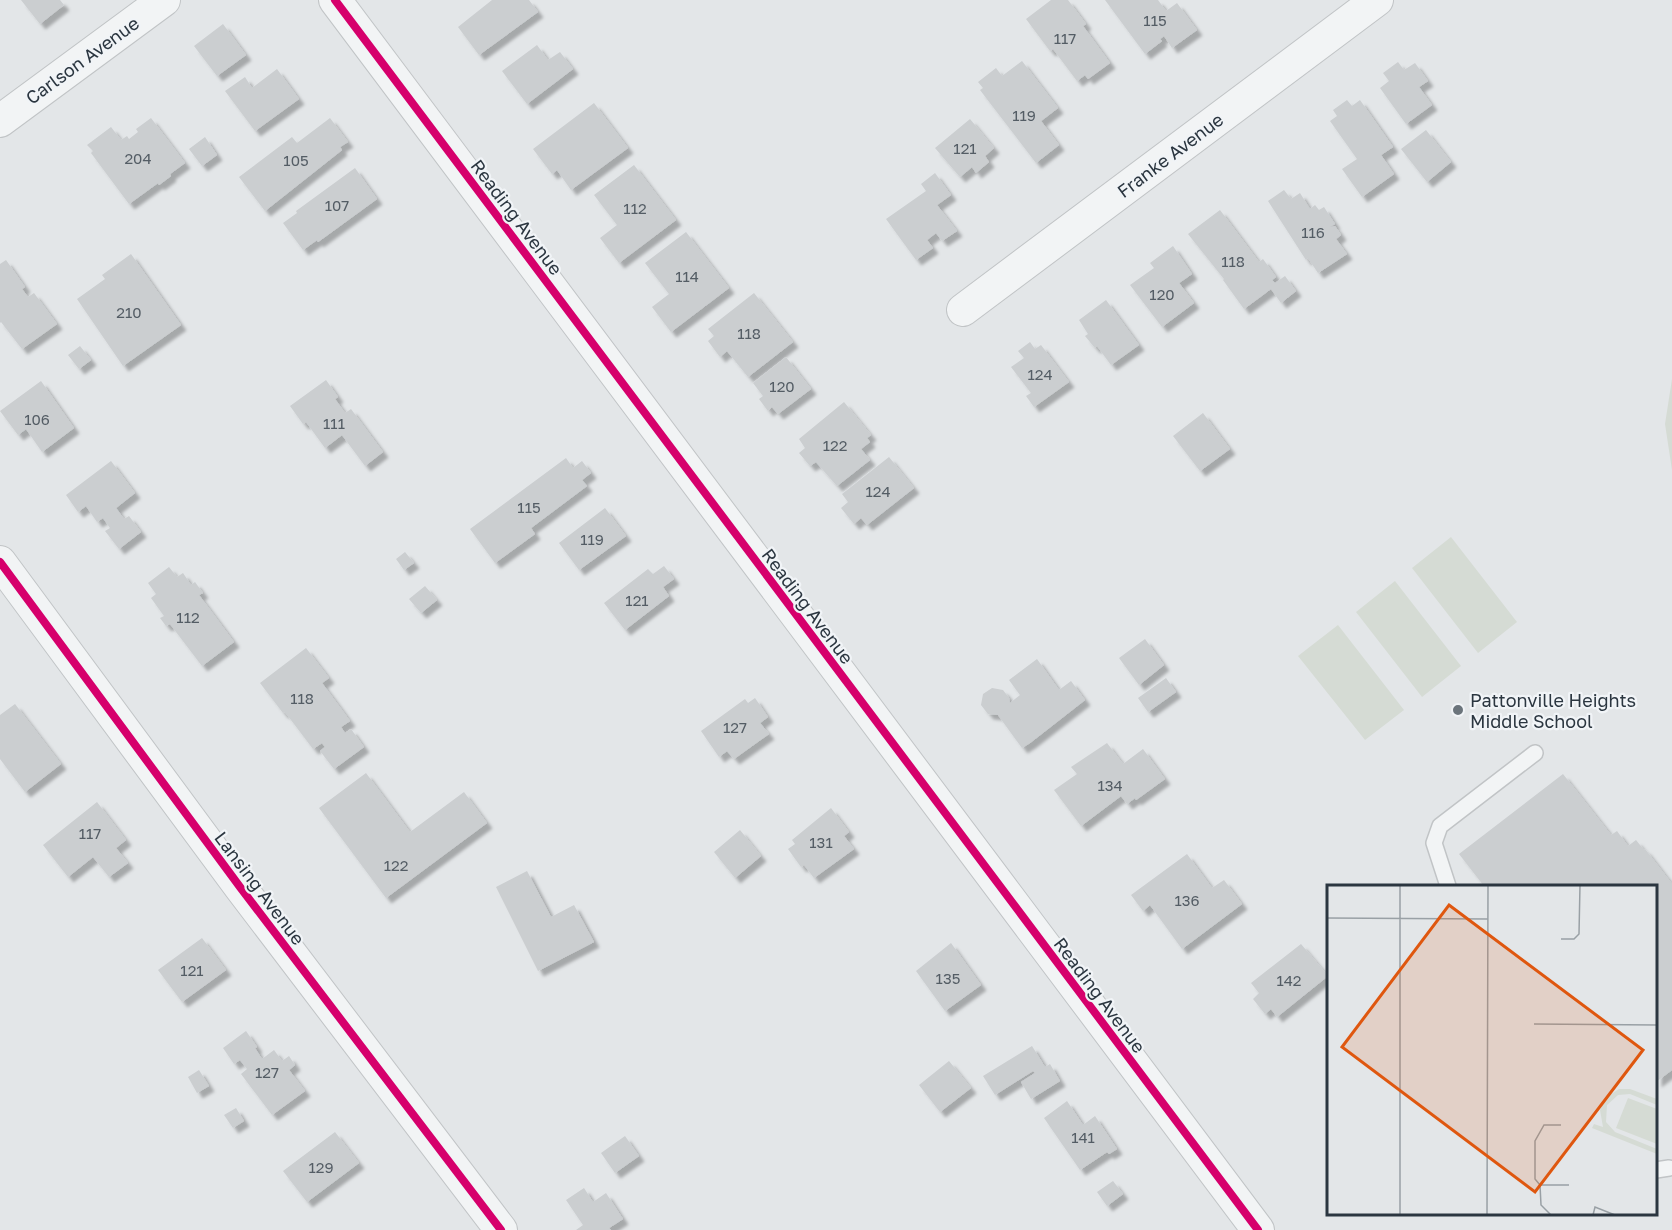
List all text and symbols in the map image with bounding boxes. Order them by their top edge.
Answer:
house number: 115 [1143,11,1167,29]
street label: Carlson Avenue [21,12,143,108]
house number: 117 [1054,29,1076,47]
house number: 119 [1012,106,1036,124]
street label: Franke Avenue [1113,108,1227,202]
house number: 121 [953,139,977,157]
house number: 204 [124,149,152,167]
house number: 105 [283,151,309,169]
street label: Reading Avenue [466,155,568,279]
house number: 107 [325,196,349,214]
house number: 112 [623,199,647,217]
house number: 116 [1301,223,1325,241]
house number: 118 [1221,252,1245,270]
house number: 114 [675,267,699,285]
house number: 120 [1149,285,1175,303]
house number: 210 [116,303,142,321]
house number: 118 [737,324,761,342]
house number: 124 [1027,365,1053,383]
house number: 120 [769,377,795,395]
house number: 106 [24,410,50,428]
house number: 111 [323,414,345,432]
house number: 122 [823,436,847,454]
house number: 124 [865,482,891,500]
house number: 115 [517,498,541,516]
house number: 119 [580,530,604,548]
street label: Reading Avenue [757,544,859,668]
house number: 121 [625,591,649,609]
house number: 112 [176,608,200,626]
house number: 118 [290,689,314,707]
place label: Pattonville Heights Middle School [1470,689,1636,732]
marker: Pattonville Heights Middle School [1451,703,1465,717]
house number: 127 [723,718,747,736]
house number: 134 [1097,776,1123,794]
house number: 117 [79,824,101,842]
street label: Lansing Avenue [210,827,310,949]
house number: 131 [809,833,833,851]
house number: 122 [384,856,408,874]
inset map [1327,885,1657,1215]
house number: 136 [1174,891,1200,909]
street label: Reading Avenue [1049,933,1151,1057]
house number: 121 [180,961,204,979]
house number: 135 [936,969,960,987]
house number: 142 [1276,971,1302,989]
house number: 127 [255,1063,279,1081]
house number: 141 [1071,1128,1095,1146]
house number: 129 [308,1158,334,1176]

